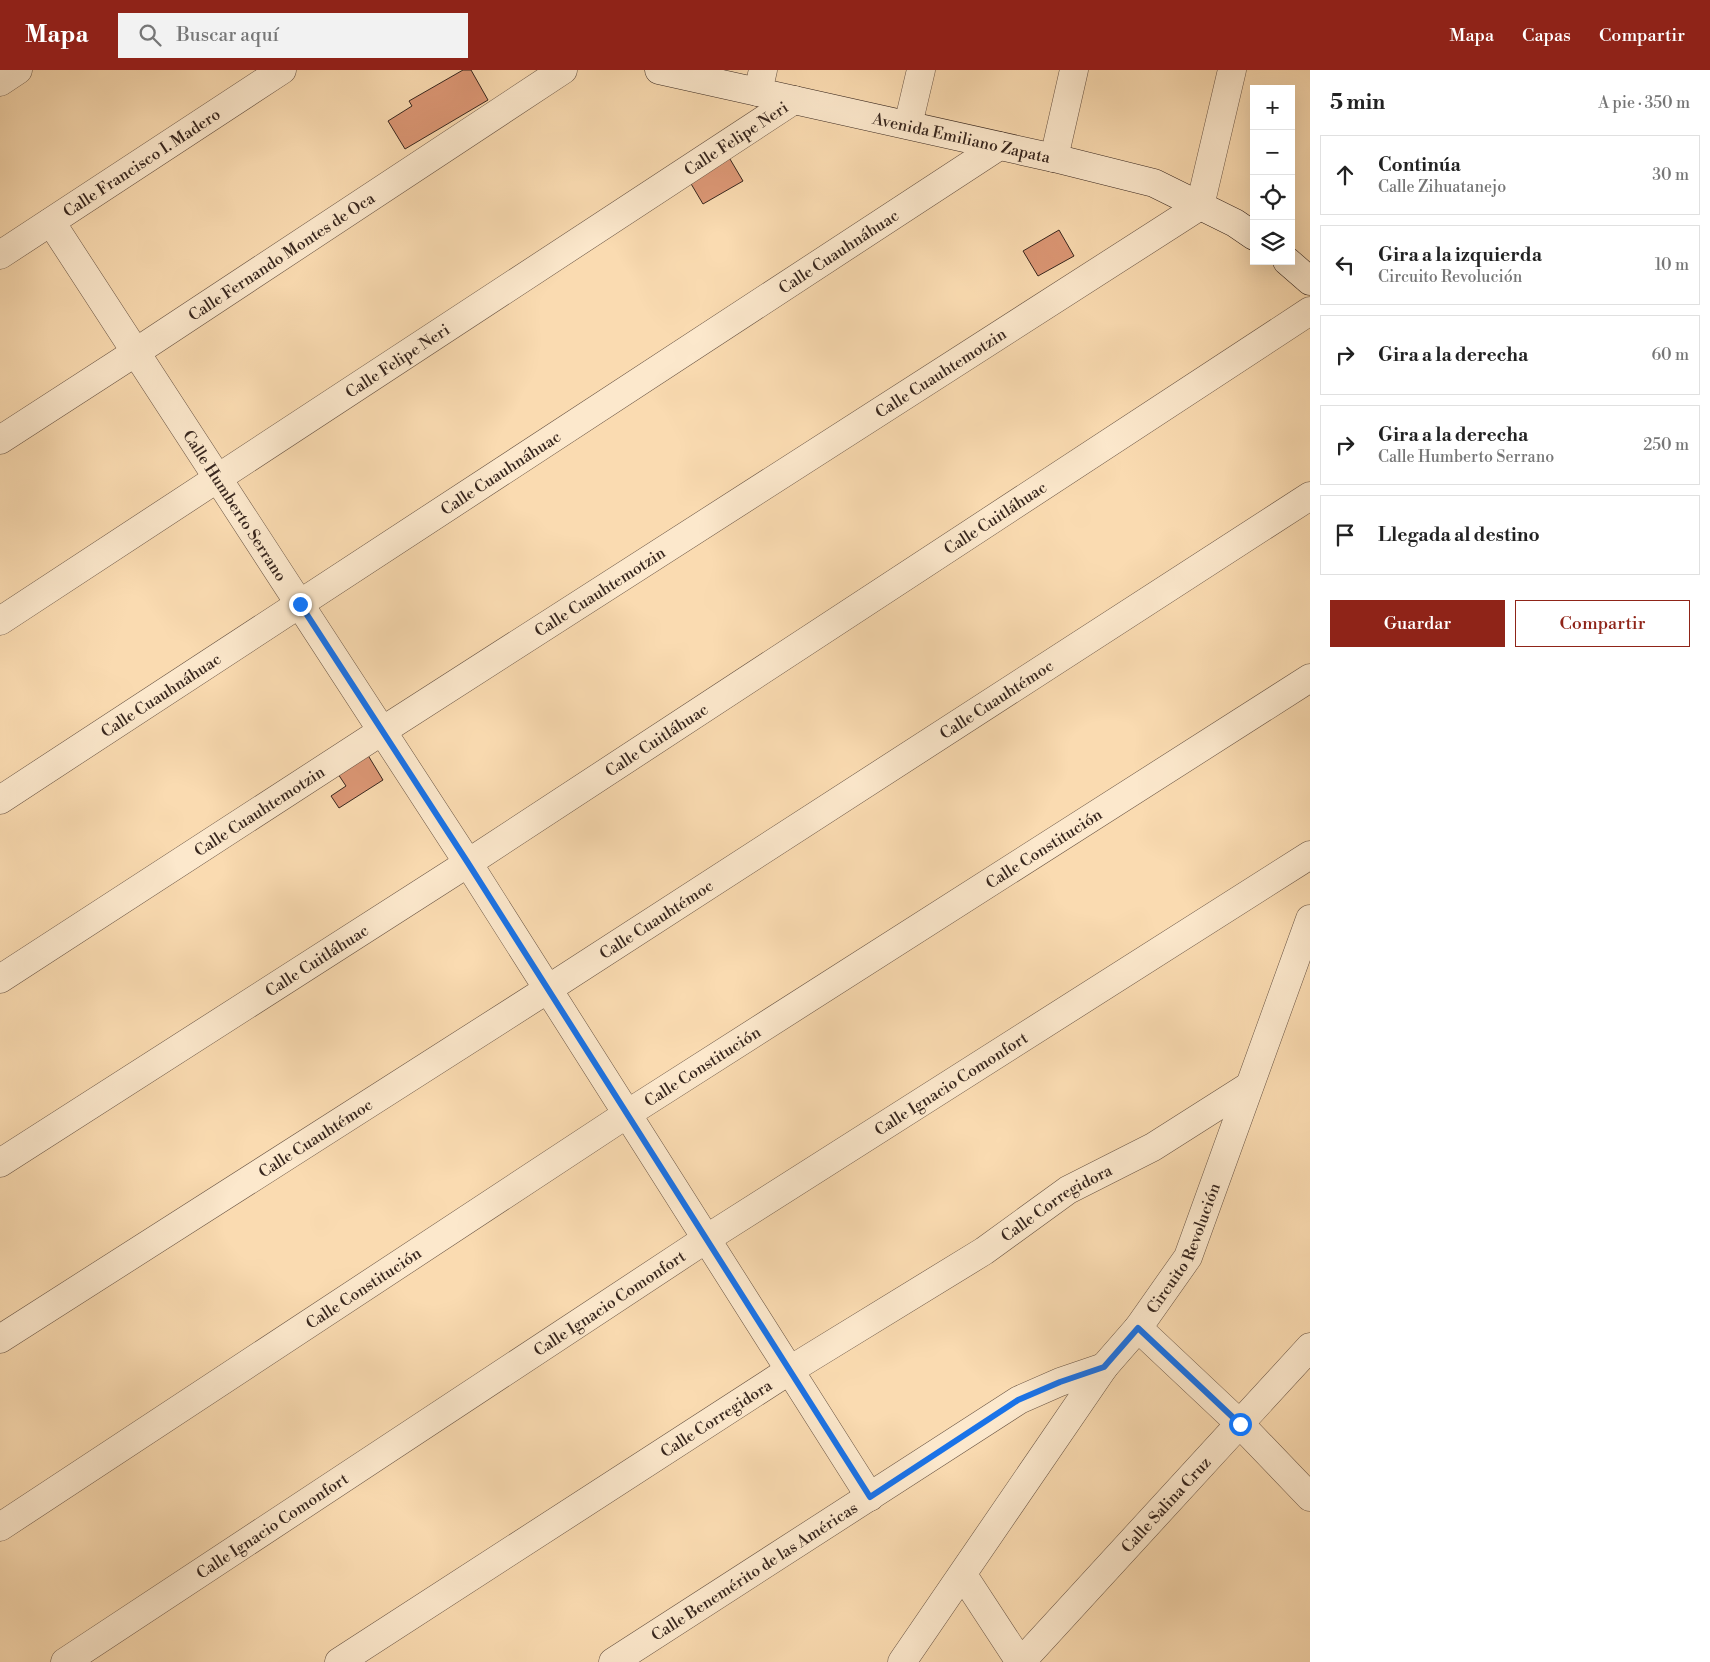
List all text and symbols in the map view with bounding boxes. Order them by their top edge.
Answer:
search box [118,13,468,58]
text: Mapa [25,20,88,50]
icon: search [136,21,164,49]
text: Buscar aquí [176,23,279,47]
text: Mapa [1450,24,1494,47]
text: Capas [1522,24,1571,47]
text: Compartir [1599,24,1685,47]
map controls [1250,85,1295,265]
button: + [1250,85,1295,130]
text: 5 min [1330,90,1385,116]
text: A pie · 350 m [1598,93,1690,113]
street label: Calle Felipe Neri [680,98,792,180]
street label: Calle Francisco I. Madero [60,104,224,222]
street label: Avenida Emiliano Zapata [870,109,1053,168]
button: − [1250,130,1295,175]
text: Continúa [1378,153,1461,177]
icon: ahead [1331,161,1359,189]
text: 30 m [1652,165,1689,185]
button: locate [1250,175,1295,220]
text: Calle Zihuatanejo [1378,177,1506,197]
street label: Calle Fernando Montes de Oca [185,188,379,326]
street label: Calle Cuauhnáhuac [775,205,903,299]
button: layers [1250,220,1295,265]
text: Gira a la izquierda [1378,243,1542,267]
icon: left [1331,251,1359,279]
text: 10 m [1655,255,1689,275]
text: Circuito Revolución [1378,267,1522,287]
street label: Calle Felipe Neri [342,320,454,403]
street label: Calle Cuauhtemotzin [872,324,1011,423]
icon: right [1331,341,1359,369]
text: Gira a la derecha [1378,343,1528,367]
text: 60 m [1651,345,1689,365]
text: Gira a la derecha [1378,423,1528,447]
street label: Calle Humberto Serrano [178,426,291,585]
street label: Calle Cuauhnáhuac [437,427,565,520]
icon: right [1331,431,1359,459]
text: 250 m [1643,435,1689,455]
text: Calle Humberto Serrano [1378,447,1554,467]
street label: Calle Cuitláhuac [940,477,1051,559]
icon: arrive [1331,521,1359,549]
text: Llegada al destino [1378,523,1540,547]
street label: Calle Cuauhtemotzin [531,543,670,642]
route end [289,593,312,616]
button: Guardar [1330,600,1505,647]
button: Compartir [1515,600,1690,647]
street label: Calle Cuauhnáhuac [97,649,225,742]
street label: Calle Cuauhtémoc [936,656,1057,744]
street label: Calle Cuitláhuac [602,699,712,781]
street label: Calle Cuauhtemotzin [191,762,329,861]
street label: Calle Constitución [982,804,1106,893]
street label: Calle Cuauhtémoc [596,876,717,964]
street label: Calle Cuitláhuac [262,920,372,1001]
street label: Calle Constitución [641,1022,765,1111]
street label: Calle Ignacio Comonfort [871,1028,1032,1140]
street label: Calle Cuauhtémoc [255,1095,377,1182]
street label: Calle Corregidora [997,1160,1116,1247]
street label: Circuito Revolución [1142,1180,1225,1318]
street label: Calle Constitución [302,1243,426,1334]
street label: Calle Ignacio Comonfort [530,1246,690,1361]
street label: Calle Corregidora [657,1375,777,1462]
route start [1229,1413,1252,1436]
street label: Calle Salina Cruz [1117,1453,1216,1557]
street label: Calle Ignacio Comonfort [193,1469,353,1584]
street label: Calle Benemérito de las Américas [648,1498,862,1646]

